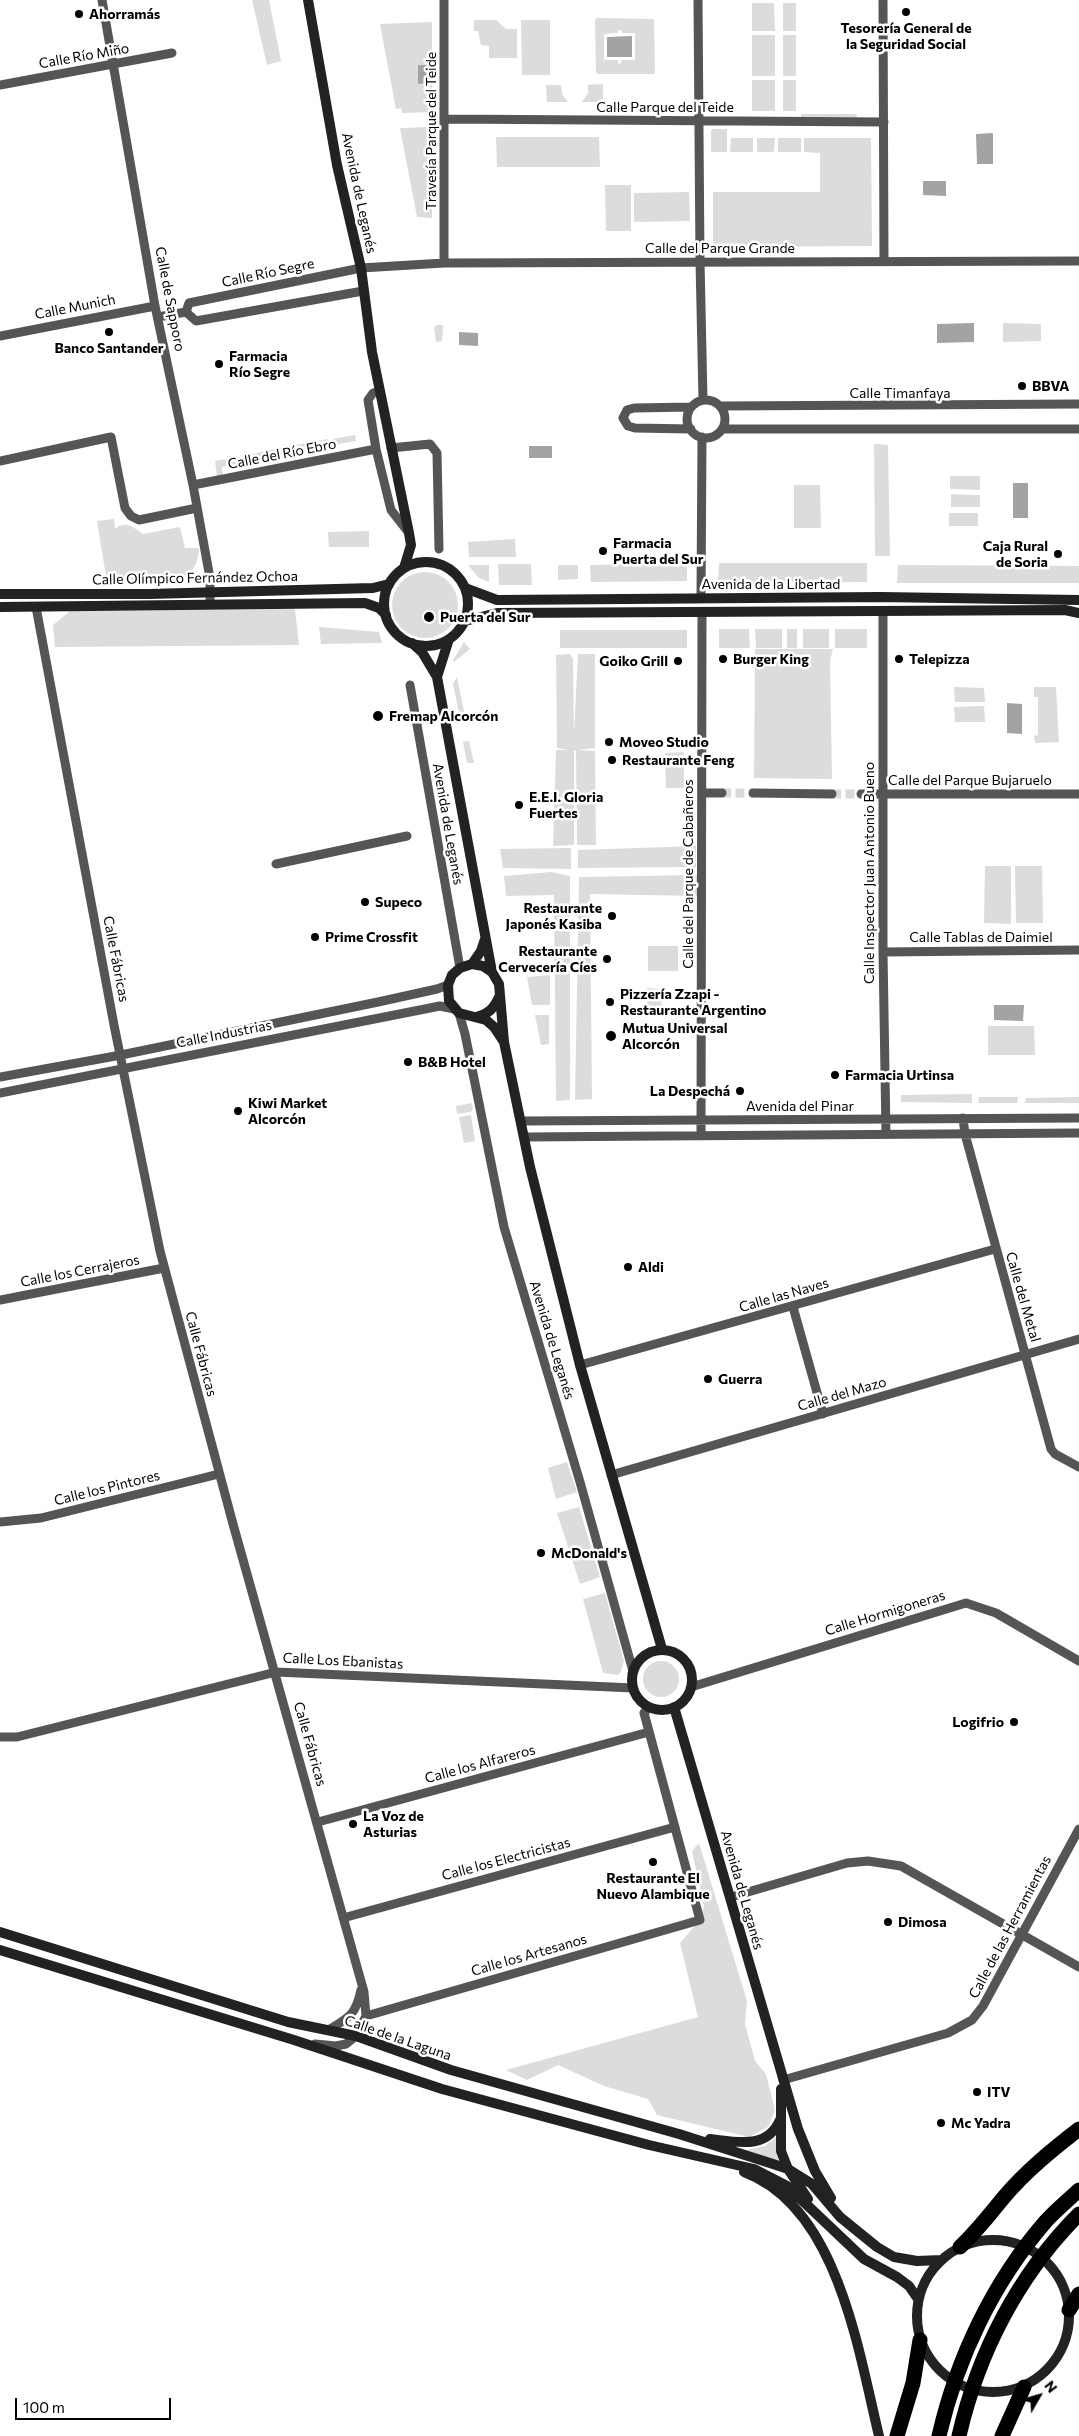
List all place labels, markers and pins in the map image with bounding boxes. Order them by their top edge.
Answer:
place label: Ahorramás [89,6,160,22]
marker: Tesorería General de la Seguridad Social [900,6,912,18]
marker: Ahorramás [73,8,85,20]
place label: Tesorería General de la Seguridad Social [840,20,972,52]
marker: Banco Santander [103,326,115,338]
place label: Banco Santander [54,340,164,356]
place label: Farmacia Río Segre [229,348,290,381]
marker: Farmacia Río Segre [213,358,225,370]
place label: BBVA [1032,378,1069,394]
marker: BBVA [1016,380,1028,392]
place label: Farmacia Puerta del Sur [613,535,703,568]
place label: Caja Rural de Soria [983,538,1048,570]
marker: Farmacia Puerta del Sur [597,545,609,557]
marker: Caja Rural de Soria [1052,548,1064,560]
place label: Puerta del Sur [440,609,530,625]
marker: Puerta del Sur [422,610,436,624]
place label: Burger King [733,651,809,667]
place label: Telepizza [909,651,970,667]
place label: Goiko Grill [599,653,668,669]
marker: Burger King [717,653,729,665]
marker: Telepizza [893,653,905,665]
marker: Goiko Grill [672,655,684,667]
place label: Fremap Alcorcón [389,708,498,724]
marker: Fremap Alcorcón [371,709,385,723]
place label: Moveo Studio [619,734,709,750]
marker: Moveo Studio [603,736,615,748]
place label: Restaurante Feng [622,752,734,768]
marker: Restaurante Feng [606,754,618,766]
place label: E.E.I. Gloria Fuertes [529,789,603,822]
marker: E.E.I. Gloria Fuertes [513,799,525,811]
place label: Supeco [375,894,422,910]
marker: Supeco [359,896,371,908]
place label: Restaurante Japonés Kasiba [506,900,602,932]
marker: Restaurante Japonés Kasiba [606,910,618,922]
place label: Prime Crossfit [325,929,418,945]
marker: Prime Crossfit [309,931,321,943]
place label: Restaurante Cervecería Cíes [498,943,597,976]
marker: Restaurante Cervecería Cíes [601,953,613,965]
place label: Pizzería Zzapi - Restaurante Argentino [620,986,766,1019]
marker: Pizzería Zzapi - Restaurante Argentino [604,996,616,1008]
place label: Mutua Universal Alcorcón [622,1020,728,1052]
marker: Mutua Universal Alcorcón [604,1029,618,1043]
place label: B&B Hotel [418,1054,486,1070]
marker: B&B Hotel [402,1056,414,1068]
place label: Farmacia Urtinsa [845,1067,954,1083]
marker: Farmacia Urtinsa [829,1069,841,1081]
place label: La Despechá [650,1083,730,1099]
marker: La Despechá [734,1085,746,1097]
place label: Kiwi Market Alcorcón [248,1095,327,1128]
marker: Kiwi Market Alcorcón [232,1105,244,1117]
place label: Aldi [638,1259,664,1275]
marker: Aldi [622,1261,634,1273]
place label: Guerra [718,1371,762,1387]
marker: Guerra [702,1373,714,1385]
place label: McDonald's [551,1545,627,1561]
marker: McDonald's [535,1547,547,1559]
place label: Logifrio [952,1714,1004,1730]
marker: Logifrio [1008,1716,1020,1728]
place label: La Voz de Asturias [363,1808,424,1840]
marker: La Voz de Asturias [347,1818,359,1830]
marker: Restaurante El Nuevo Alambique [647,1856,659,1868]
place label: Restaurante El Nuevo Alambique [596,1870,710,1902]
place label: Dimosa [898,1914,947,1930]
marker: Dimosa [882,1916,894,1928]
place label: ITV [987,2084,1010,2100]
marker: ITV [971,2086,983,2098]
place label: Mc Yadra [951,2115,1011,2131]
marker: Mc Yadra [935,2117,947,2129]

